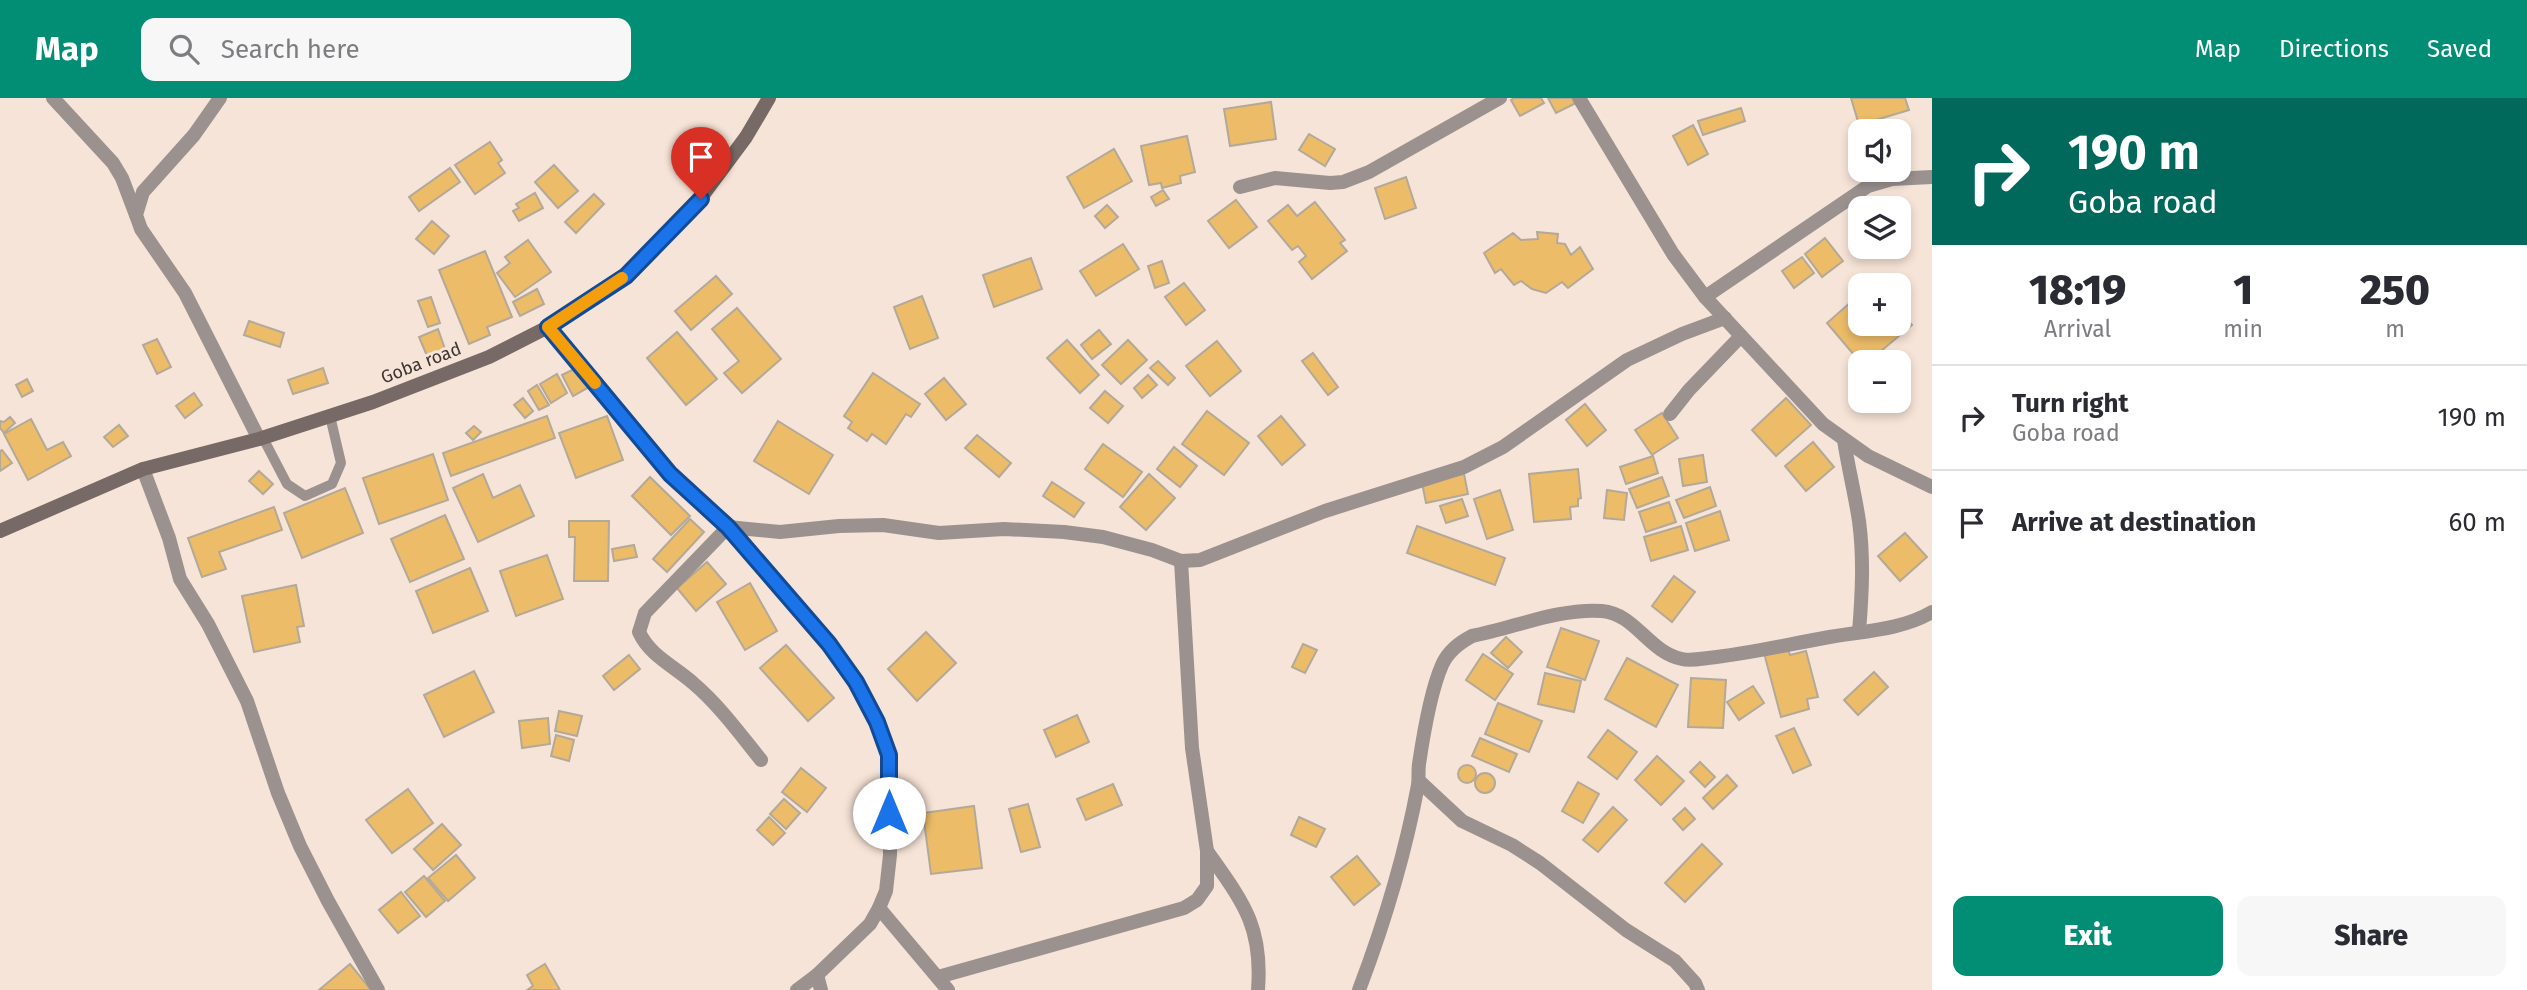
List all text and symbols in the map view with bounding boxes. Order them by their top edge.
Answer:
search box [141,18,631,81]
text: Map [35,29,99,69]
icon: search [165,30,203,68]
text: Search here [221,34,360,65]
text: Map [2195,35,2241,63]
text: Directions [2279,35,2389,63]
text: Saved [2427,35,2492,63]
map controls [1848,119,1911,413]
button: sound [1848,119,1911,182]
text: 190 m [2068,123,2200,182]
icon: right [1953,126,2044,217]
pin [671,127,731,199]
icon: arrive [682,138,720,176]
text: Goba road [2068,183,2218,221]
button: layers [1848,196,1911,259]
text: 18:19 [2029,265,2126,315]
text: 1 [2233,265,2253,315]
text: 250 [2360,265,2430,315]
button: + [1848,273,1911,336]
text: Arrival [2044,315,2111,343]
text: min [2223,315,2263,343]
text: m [2385,315,2405,343]
street label: Goba road [378,338,464,388]
button: − [1848,350,1911,413]
text: Turn right [2012,388,2129,419]
icon: right [1953,399,1991,437]
text: 190 m [2437,402,2506,433]
text: Goba road [2012,419,2120,447]
icon: arrive [1953,504,1991,542]
text: Arrive at destination [2012,507,2256,538]
text: 60 m [2448,507,2506,538]
position arrow [852,776,926,850]
button: Exit [1953,896,2223,976]
button: Share [2237,896,2506,976]

